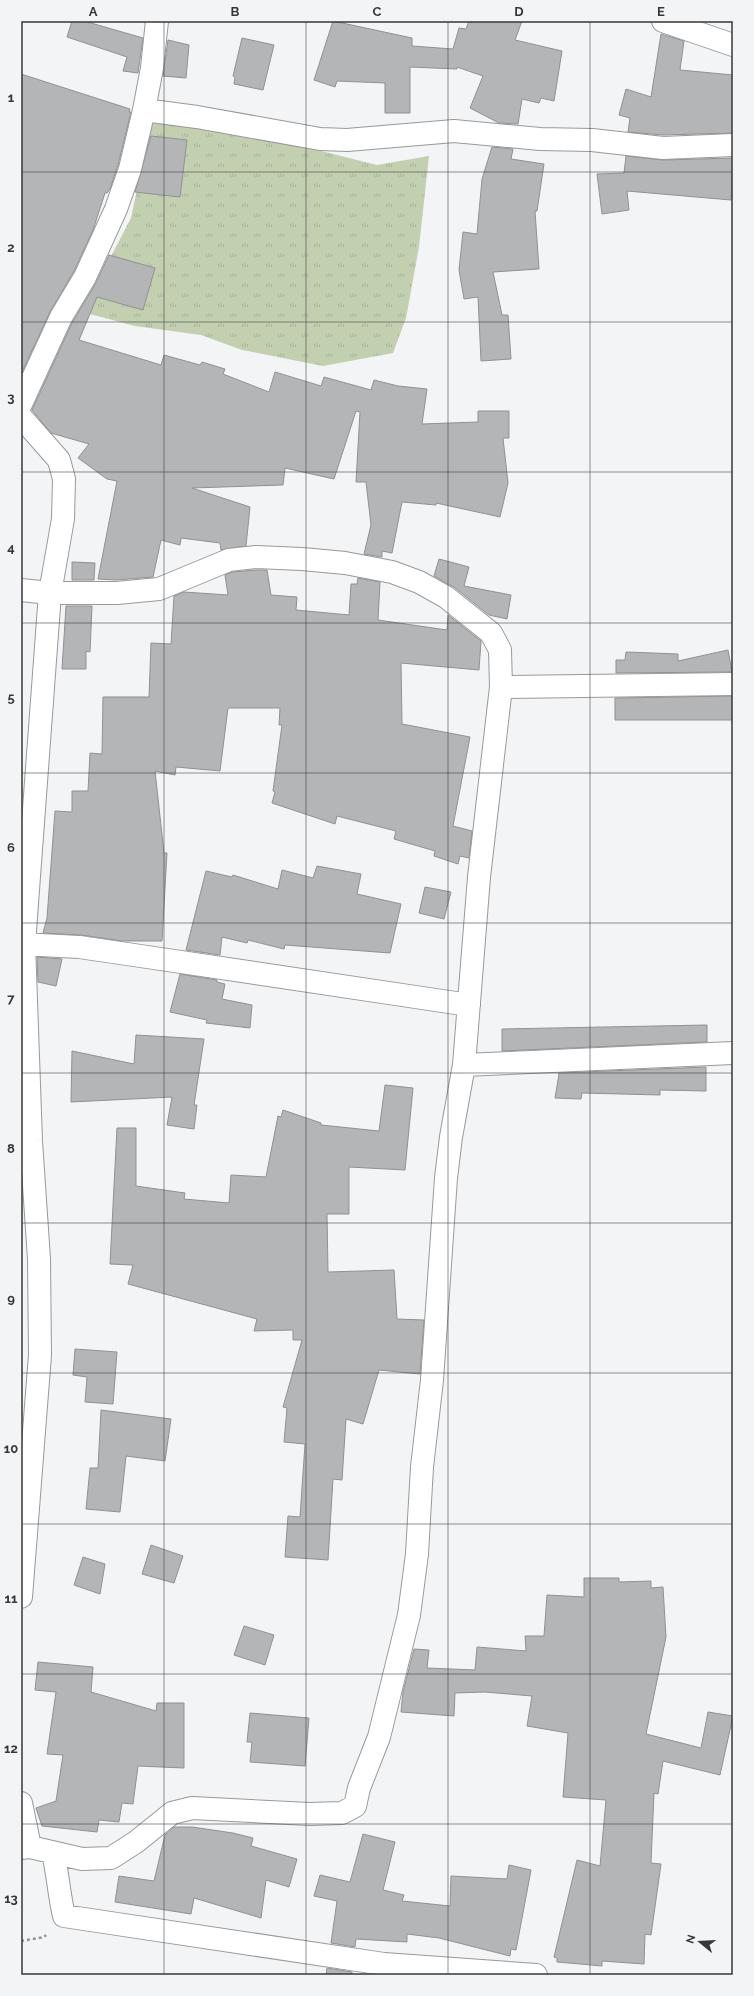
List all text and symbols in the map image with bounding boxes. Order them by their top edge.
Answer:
text: A [89,4,98,19]
text: B [231,4,240,19]
text: C [373,4,382,19]
text: D [514,4,524,19]
text: E [657,4,665,19]
text: 1 [8,90,15,105]
text: 2 [7,240,15,255]
text: 3 [7,390,15,405]
text: 4 [7,540,15,555]
text: 5 [7,690,15,705]
text: 6 [7,840,15,855]
text: 7 [7,991,15,1006]
text: 8 [7,1141,15,1156]
text: 9 [7,1291,15,1306]
text: 10 [4,1441,18,1456]
text: 11 [5,1591,18,1606]
text: 12 [4,1741,18,1756]
text: 13 [4,1891,18,1906]
north arrow [680,1922,720,1962]
text: N [683,1933,698,1945]

